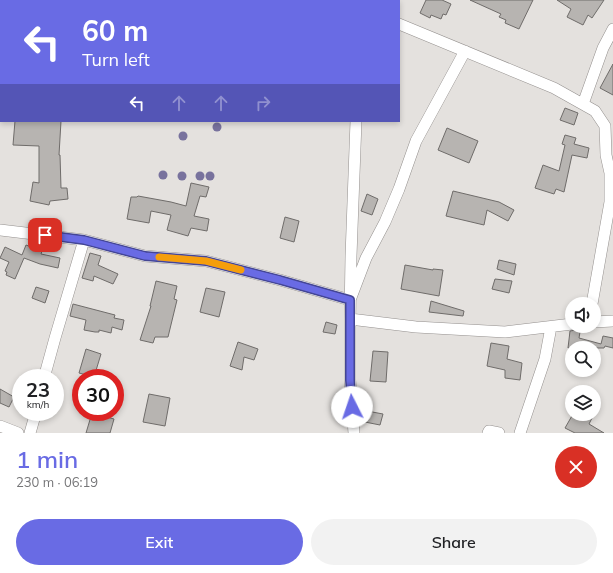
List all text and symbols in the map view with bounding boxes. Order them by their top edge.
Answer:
text: 60 m [82,13,148,48]
icon: left [16,16,68,68]
text: Turn left [82,48,150,71]
icon: left [126,92,148,114]
icon: ahead [168,92,190,114]
icon: ahead [210,92,232,114]
icon: right [252,92,274,114]
pin [28,218,62,252]
icon: arrive [34,224,56,246]
map controls [565,297,601,421]
button: sound [565,297,601,333]
button: search [565,341,601,377]
speed limit sign: 30 [72,369,124,421]
text: 23 [26,377,50,402]
button: layers [565,385,601,421]
position arrow [331,386,373,428]
text: km/h [27,398,49,411]
text: 1 min [16,444,78,474]
button: close [555,446,597,488]
text: 230 m · 06:19 [16,474,98,490]
button: Exit [16,519,303,565]
button: Share [311,519,597,565]

